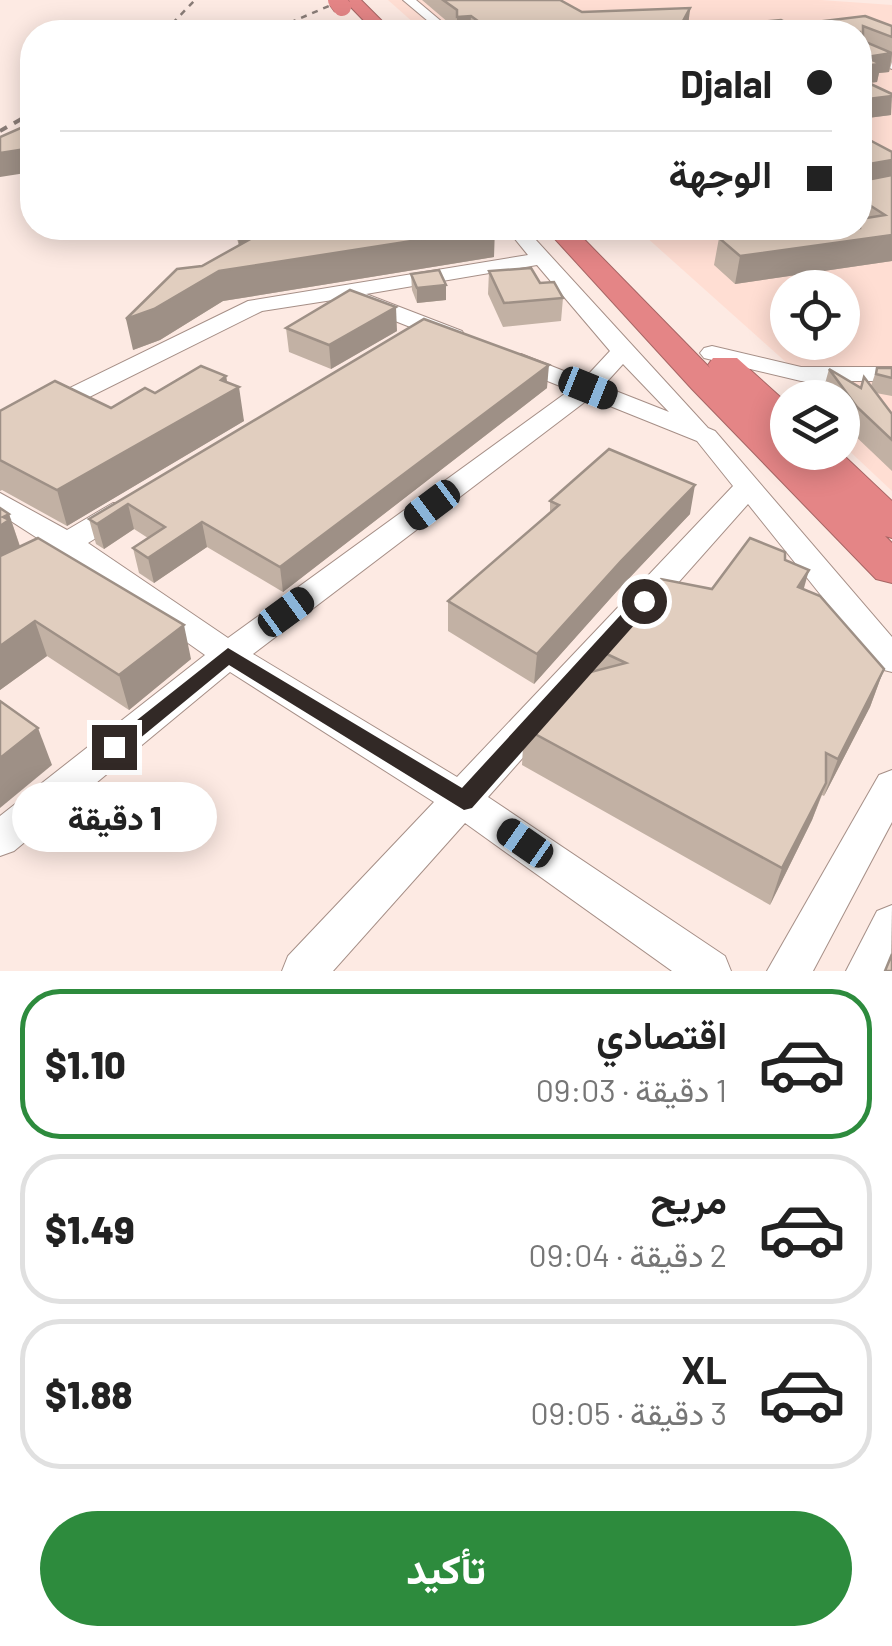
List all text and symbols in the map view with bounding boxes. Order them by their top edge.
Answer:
text: Djalal [680,60,772,106]
text: الوجهة [669,150,772,196]
map controls [770,270,860,470]
button: locate [770,270,860,360]
car [555,363,621,413]
button: layers [770,380,860,470]
car [399,475,465,535]
route start [622,579,667,624]
car [253,582,319,642]
route end [92,725,137,770]
callout: 1 دقيقة [12,782,216,852]
text: 1 دقيقة [68,798,161,836]
car [492,814,558,872]
text: اقتصادي [596,1011,727,1057]
icon: car [757,1019,847,1109]
text: $1.10 [45,1041,126,1087]
text: 1 دقيقة · 09:03 [536,1070,727,1108]
text: مريح [651,1176,727,1222]
icon: car [757,1184,847,1274]
text: $1.49 [45,1206,135,1252]
text: 2 دقيقة · 09:04 [529,1235,727,1273]
text: XL [681,1346,727,1392]
icon: car [757,1349,847,1439]
text: $1.88 [45,1371,132,1417]
text: 3 دقيقة · 09:05 [530,1393,727,1431]
button: تأكيد [40,1511,852,1626]

